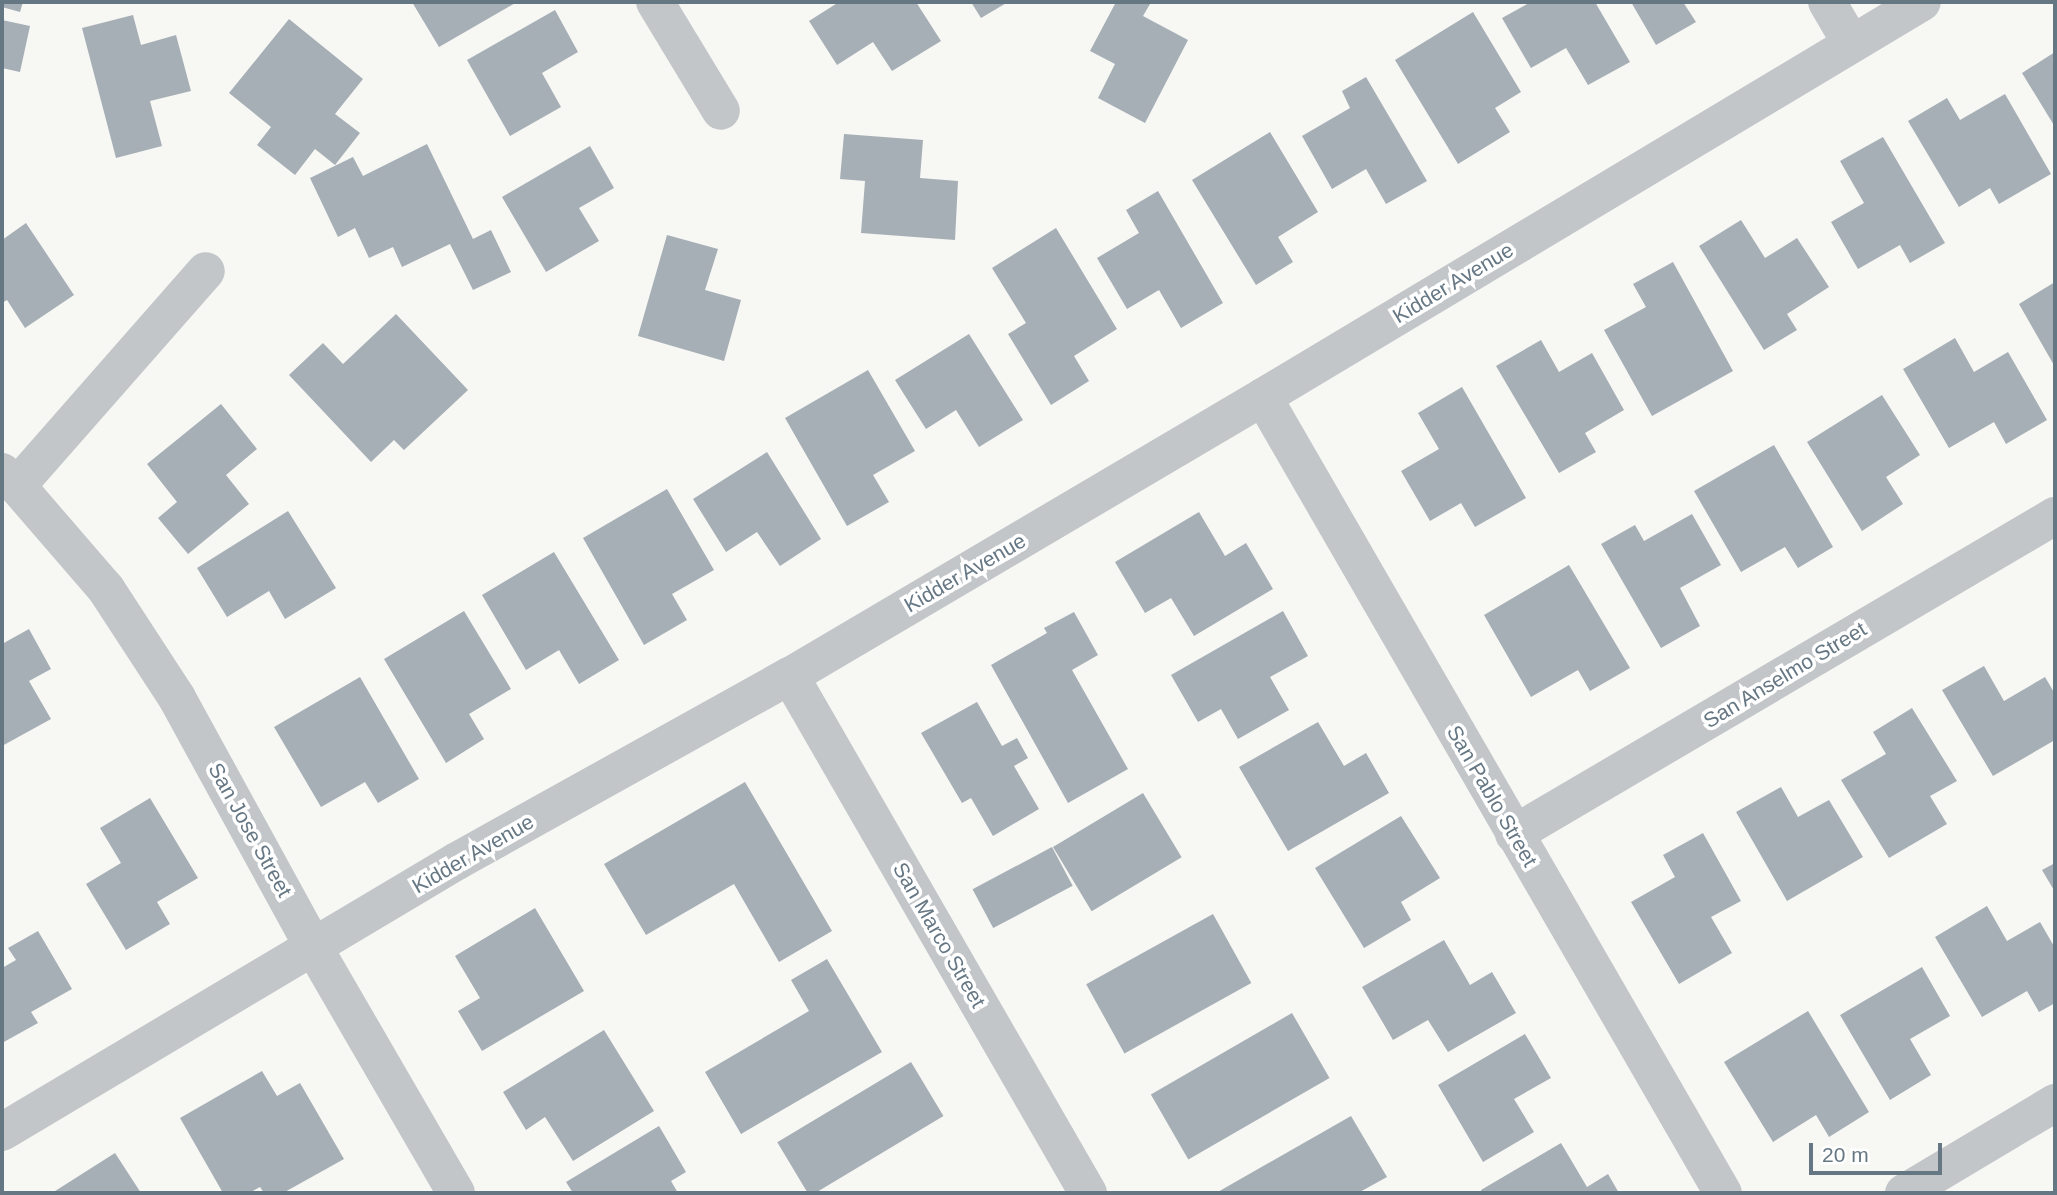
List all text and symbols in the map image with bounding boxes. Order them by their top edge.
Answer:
street label: Kidder Avenue [1388,237,1518,329]
street label: Kidder Avenue [899,528,1031,618]
street label: San Anselmo Street [1698,616,1872,734]
street label: San Pablo Street [1441,721,1543,871]
street label: San Jose Street [203,759,297,901]
street label: Kidder Avenue [407,809,539,899]
street label: San Marco Street [887,858,991,1012]
scale bar [1812,1128,1945,1172]
text: 20 m [1822,1143,1869,1166]

